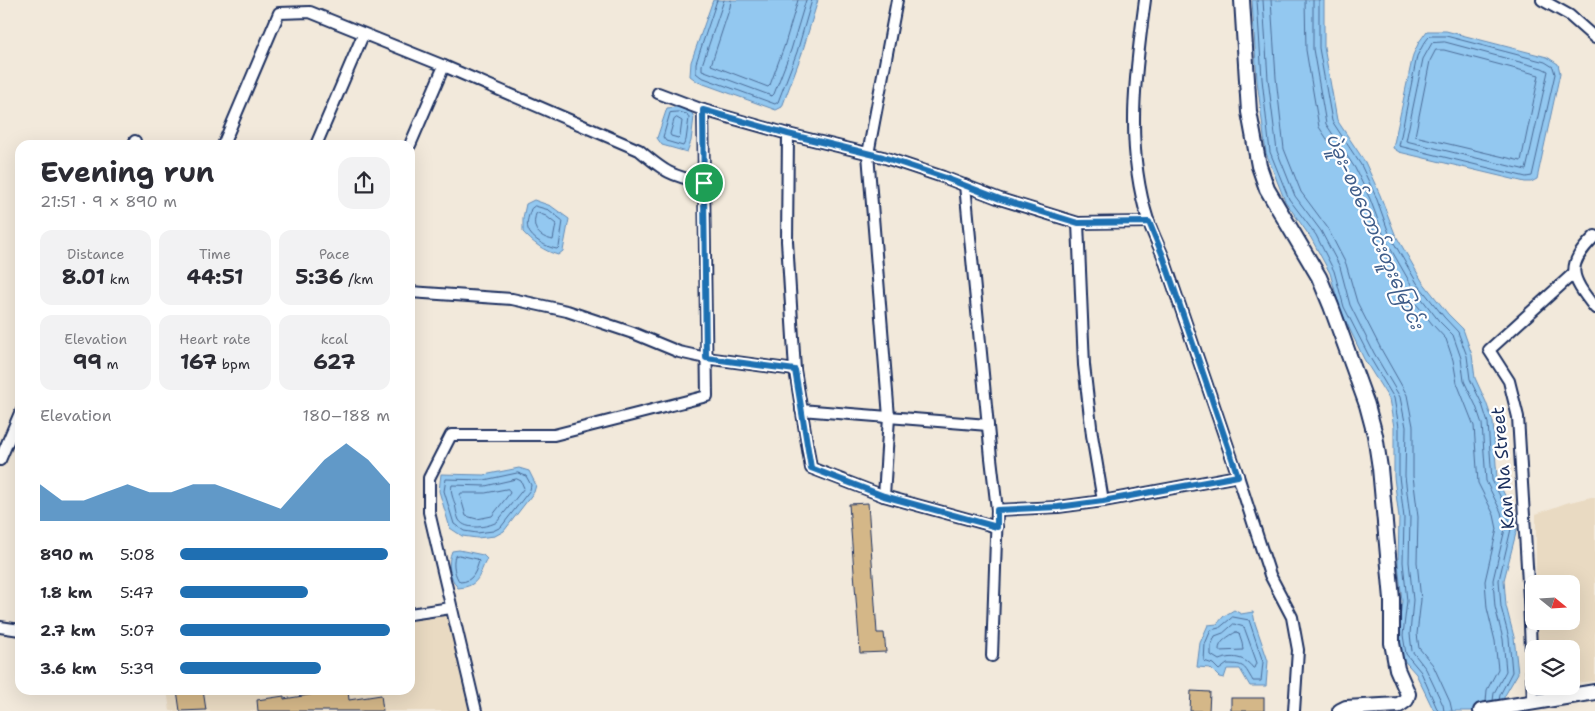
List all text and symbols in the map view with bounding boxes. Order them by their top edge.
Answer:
water label: ပဲခူး-စစ်တောင်းတူးမြောင်း [1318,129,1431,336]
text: Evening run [40,153,215,191]
button: share [338,157,390,209]
pin [683,162,725,204]
icon: arrive [690,169,718,197]
text: 21:51 · 9 × 890 m [40,191,177,212]
text: Distance [67,245,124,263]
text: Time [199,245,231,263]
text: Pace [319,245,350,263]
text: 8.01 [62,263,105,291]
text: 44:51 [186,263,244,291]
text: 5:36 [295,263,344,291]
text: km [105,270,130,288]
text: /km [344,270,373,288]
text: Elevation [64,330,127,348]
text: Heart rate [179,330,251,348]
text: kcal [321,330,348,348]
text: 99 [73,348,102,376]
text: 167 [180,348,217,376]
text: 627 [313,348,356,376]
text: m [102,355,119,373]
text: bpm [217,355,250,373]
text: Elevation [40,405,112,426]
text: 180–188 m [303,405,390,426]
street label: Kan Na Street [1486,405,1520,530]
text: 890 m [40,544,93,565]
text: 5:08 [120,544,155,565]
north arrow [1525,575,1580,630]
map controls [1525,575,1580,695]
text: 1.8 km [40,582,92,603]
text: 5:47 [120,582,154,603]
text: 2.7 km [40,620,95,641]
text: 5:07 [120,620,155,641]
button: layers [1525,640,1580,695]
text: 3.6 km [40,658,97,679]
text: 5:39 [120,658,154,679]

